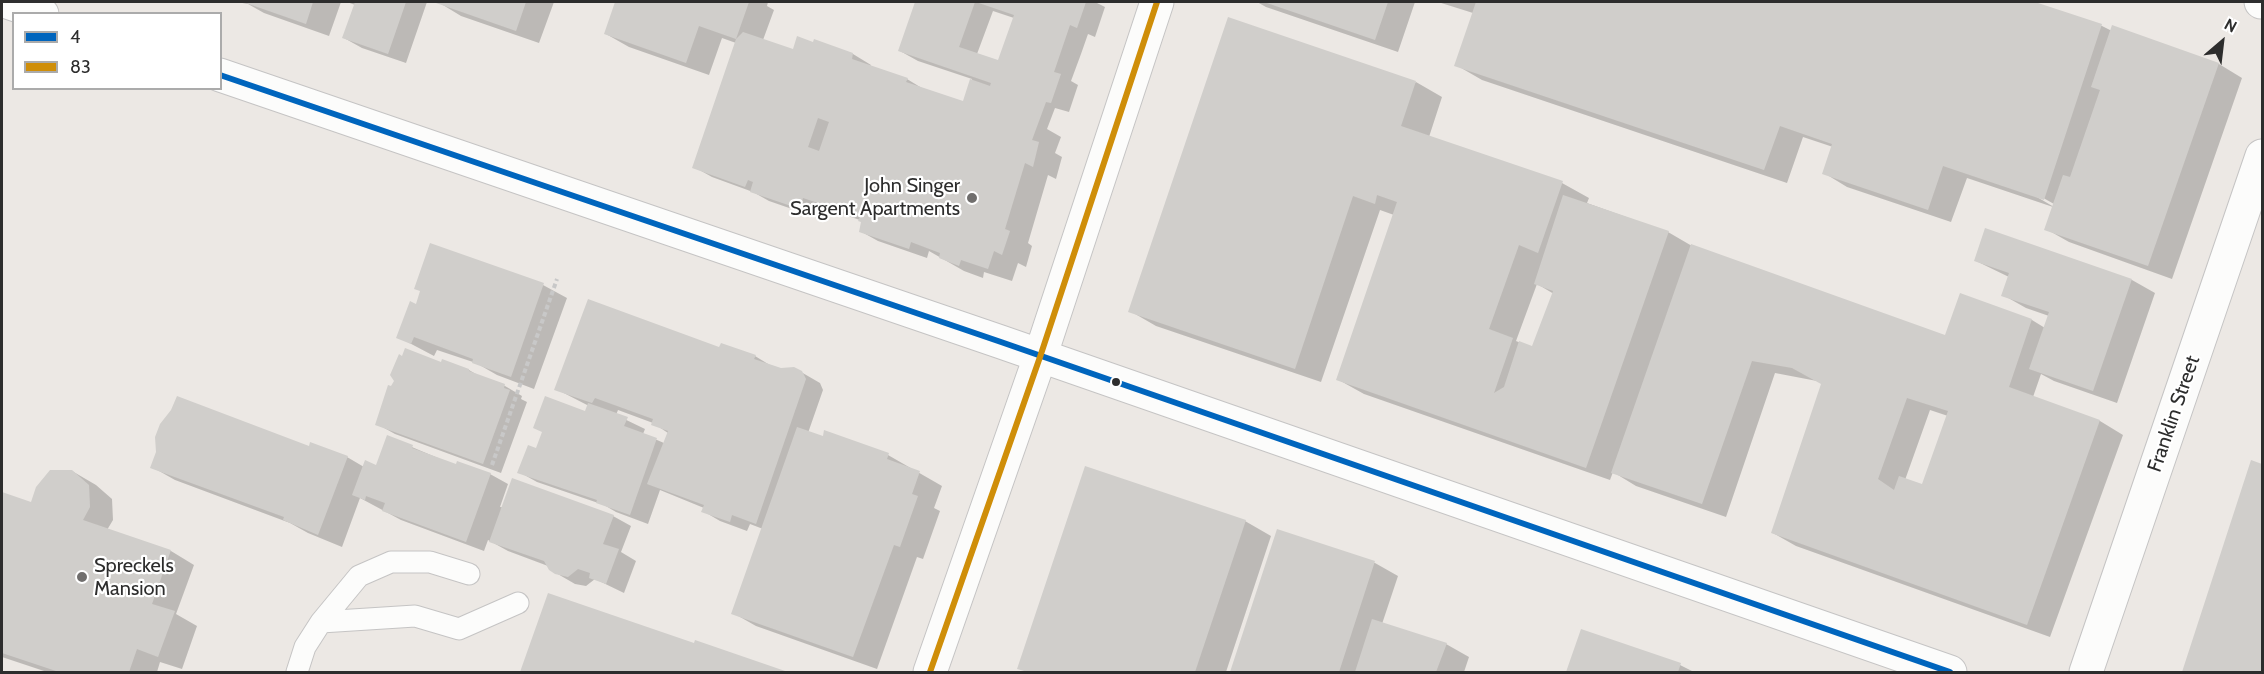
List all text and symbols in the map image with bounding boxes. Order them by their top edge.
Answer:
legend [12,12,222,90]
north arrow [2192,12,2252,72]
text: N [2221,15,2240,37]
text: 4 [70,26,80,48]
text: 83 [70,56,91,78]
place label: John Singer Sargent Apartments [790,174,960,221]
marker: John Singer Sargent Apartments [965,191,979,205]
street label: Franklin Street [2143,353,2205,475]
unlabelled marker [1110,376,1122,388]
place label: Spreckels Mansion [94,554,174,601]
marker: Spreckels Mansion [75,570,89,584]

